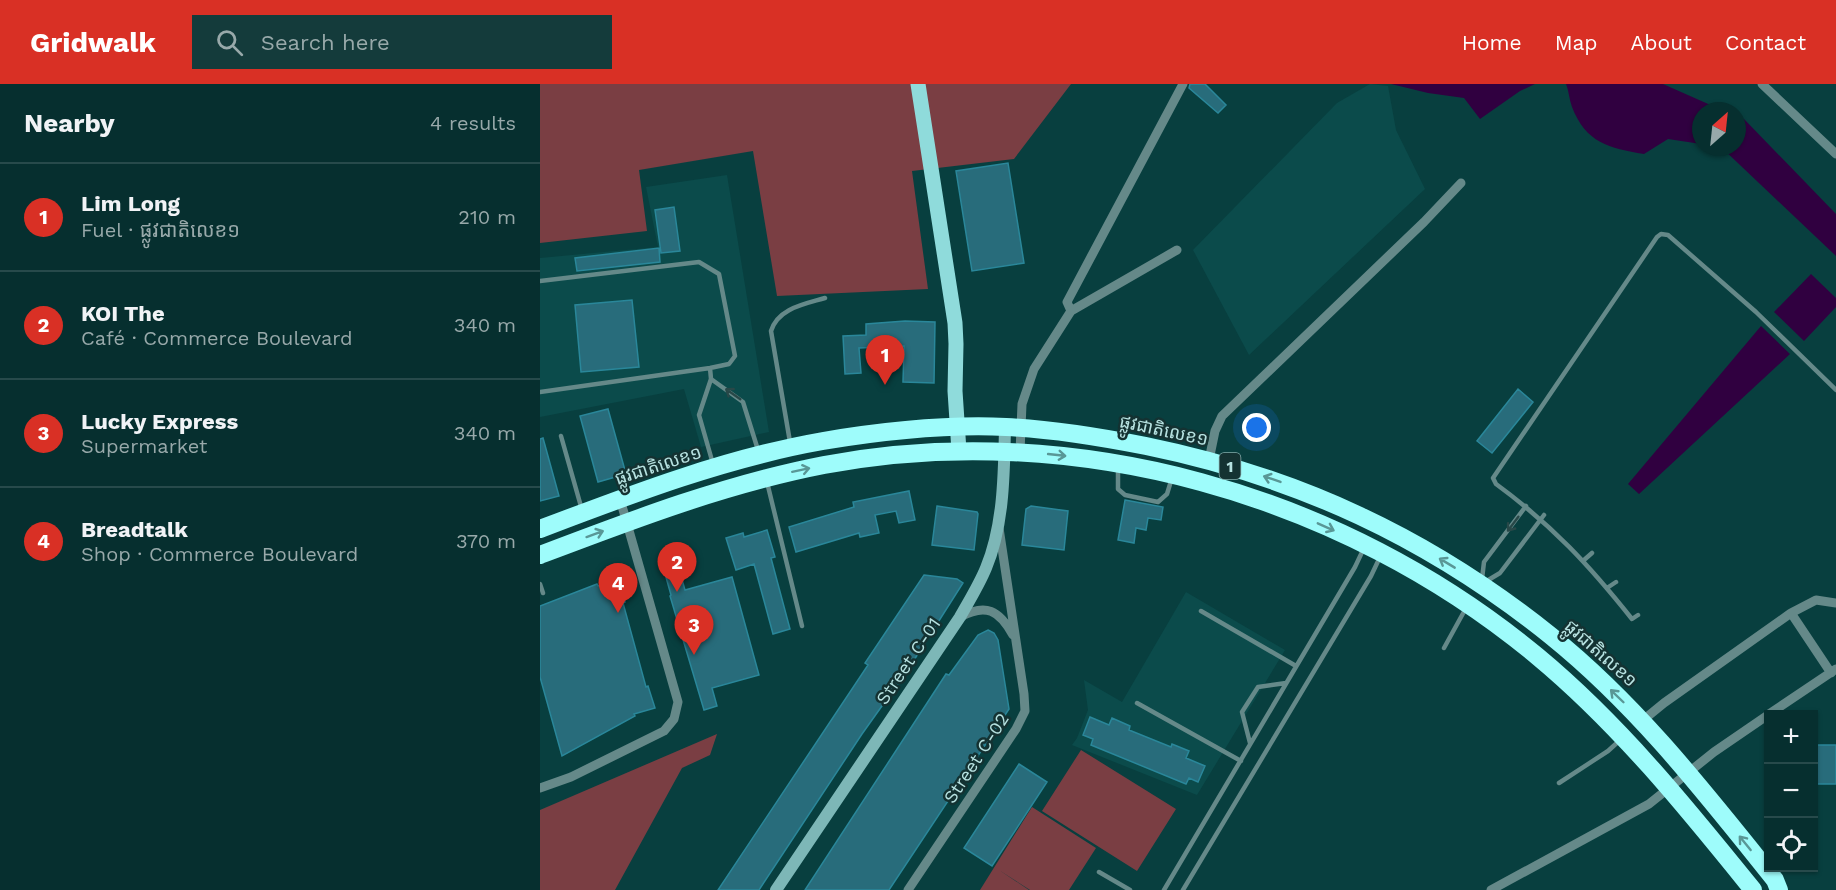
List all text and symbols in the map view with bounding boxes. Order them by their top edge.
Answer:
search box [192,15,612,69]
text: Gridwalk [30,26,156,59]
icon: search [213,26,246,59]
text: Search here [261,30,390,55]
text: Home [1462,30,1522,55]
text: Map [1555,30,1598,55]
text: About [1631,30,1692,55]
text: Contact [1725,30,1806,55]
north arrow [1692,102,1746,156]
text: Nearby [24,108,115,138]
text: 4 results [430,111,516,135]
text: Lim Long [81,191,180,216]
text: 1 [39,205,48,229]
text: 210 m [458,205,516,229]
text: Fuel · ផ្លូវជាតិលេខ១ [81,218,240,242]
text: KOI The [81,301,165,326]
text: 2 [38,313,49,337]
text: 340 m [454,313,516,337]
text: Café · Commerce Boulevard [81,326,353,350]
pin: 1 [866,336,904,385]
one-way arrow [725,388,741,400]
text: Lucky Express [81,409,238,434]
street label: ផ្លូវជាតិលេខ១ [1116,410,1210,456]
your location [1242,413,1271,442]
text: 3 [38,421,49,445]
text: 340 m [454,421,516,445]
text: Supermarket [81,434,207,458]
street label: ផ្លូវជាតិលេខ១ [612,441,706,495]
one-way arrow [1047,450,1067,461]
road number: 1 [1220,453,1240,479]
one-way arrow [790,464,810,475]
one-way arrow [1263,473,1282,484]
one-way arrow [1506,516,1519,532]
text: Breadtalk [81,517,188,542]
one-way arrow [1316,522,1334,533]
one-way arrow [585,528,603,539]
text: 4 [37,529,50,553]
text: 370 m [456,529,516,553]
text: Shop · Commerce Boulevard [81,542,358,566]
pin: 2 [658,542,696,592]
one-way arrow [1439,557,1456,570]
pin: 4 [598,564,638,613]
pin: 3 [674,606,714,655]
street label: Street C-01 [871,614,945,708]
street label: ផ្លូវជាតិលេខ១ [1556,615,1642,696]
one-way arrow [1609,689,1624,704]
street label: Street C-02 [939,709,1013,807]
map controls [1764,710,1818,872]
button: + [1764,710,1818,764]
button: − [1764,764,1818,818]
button: locate [1764,818,1818,872]
one-way arrow [1738,836,1752,851]

